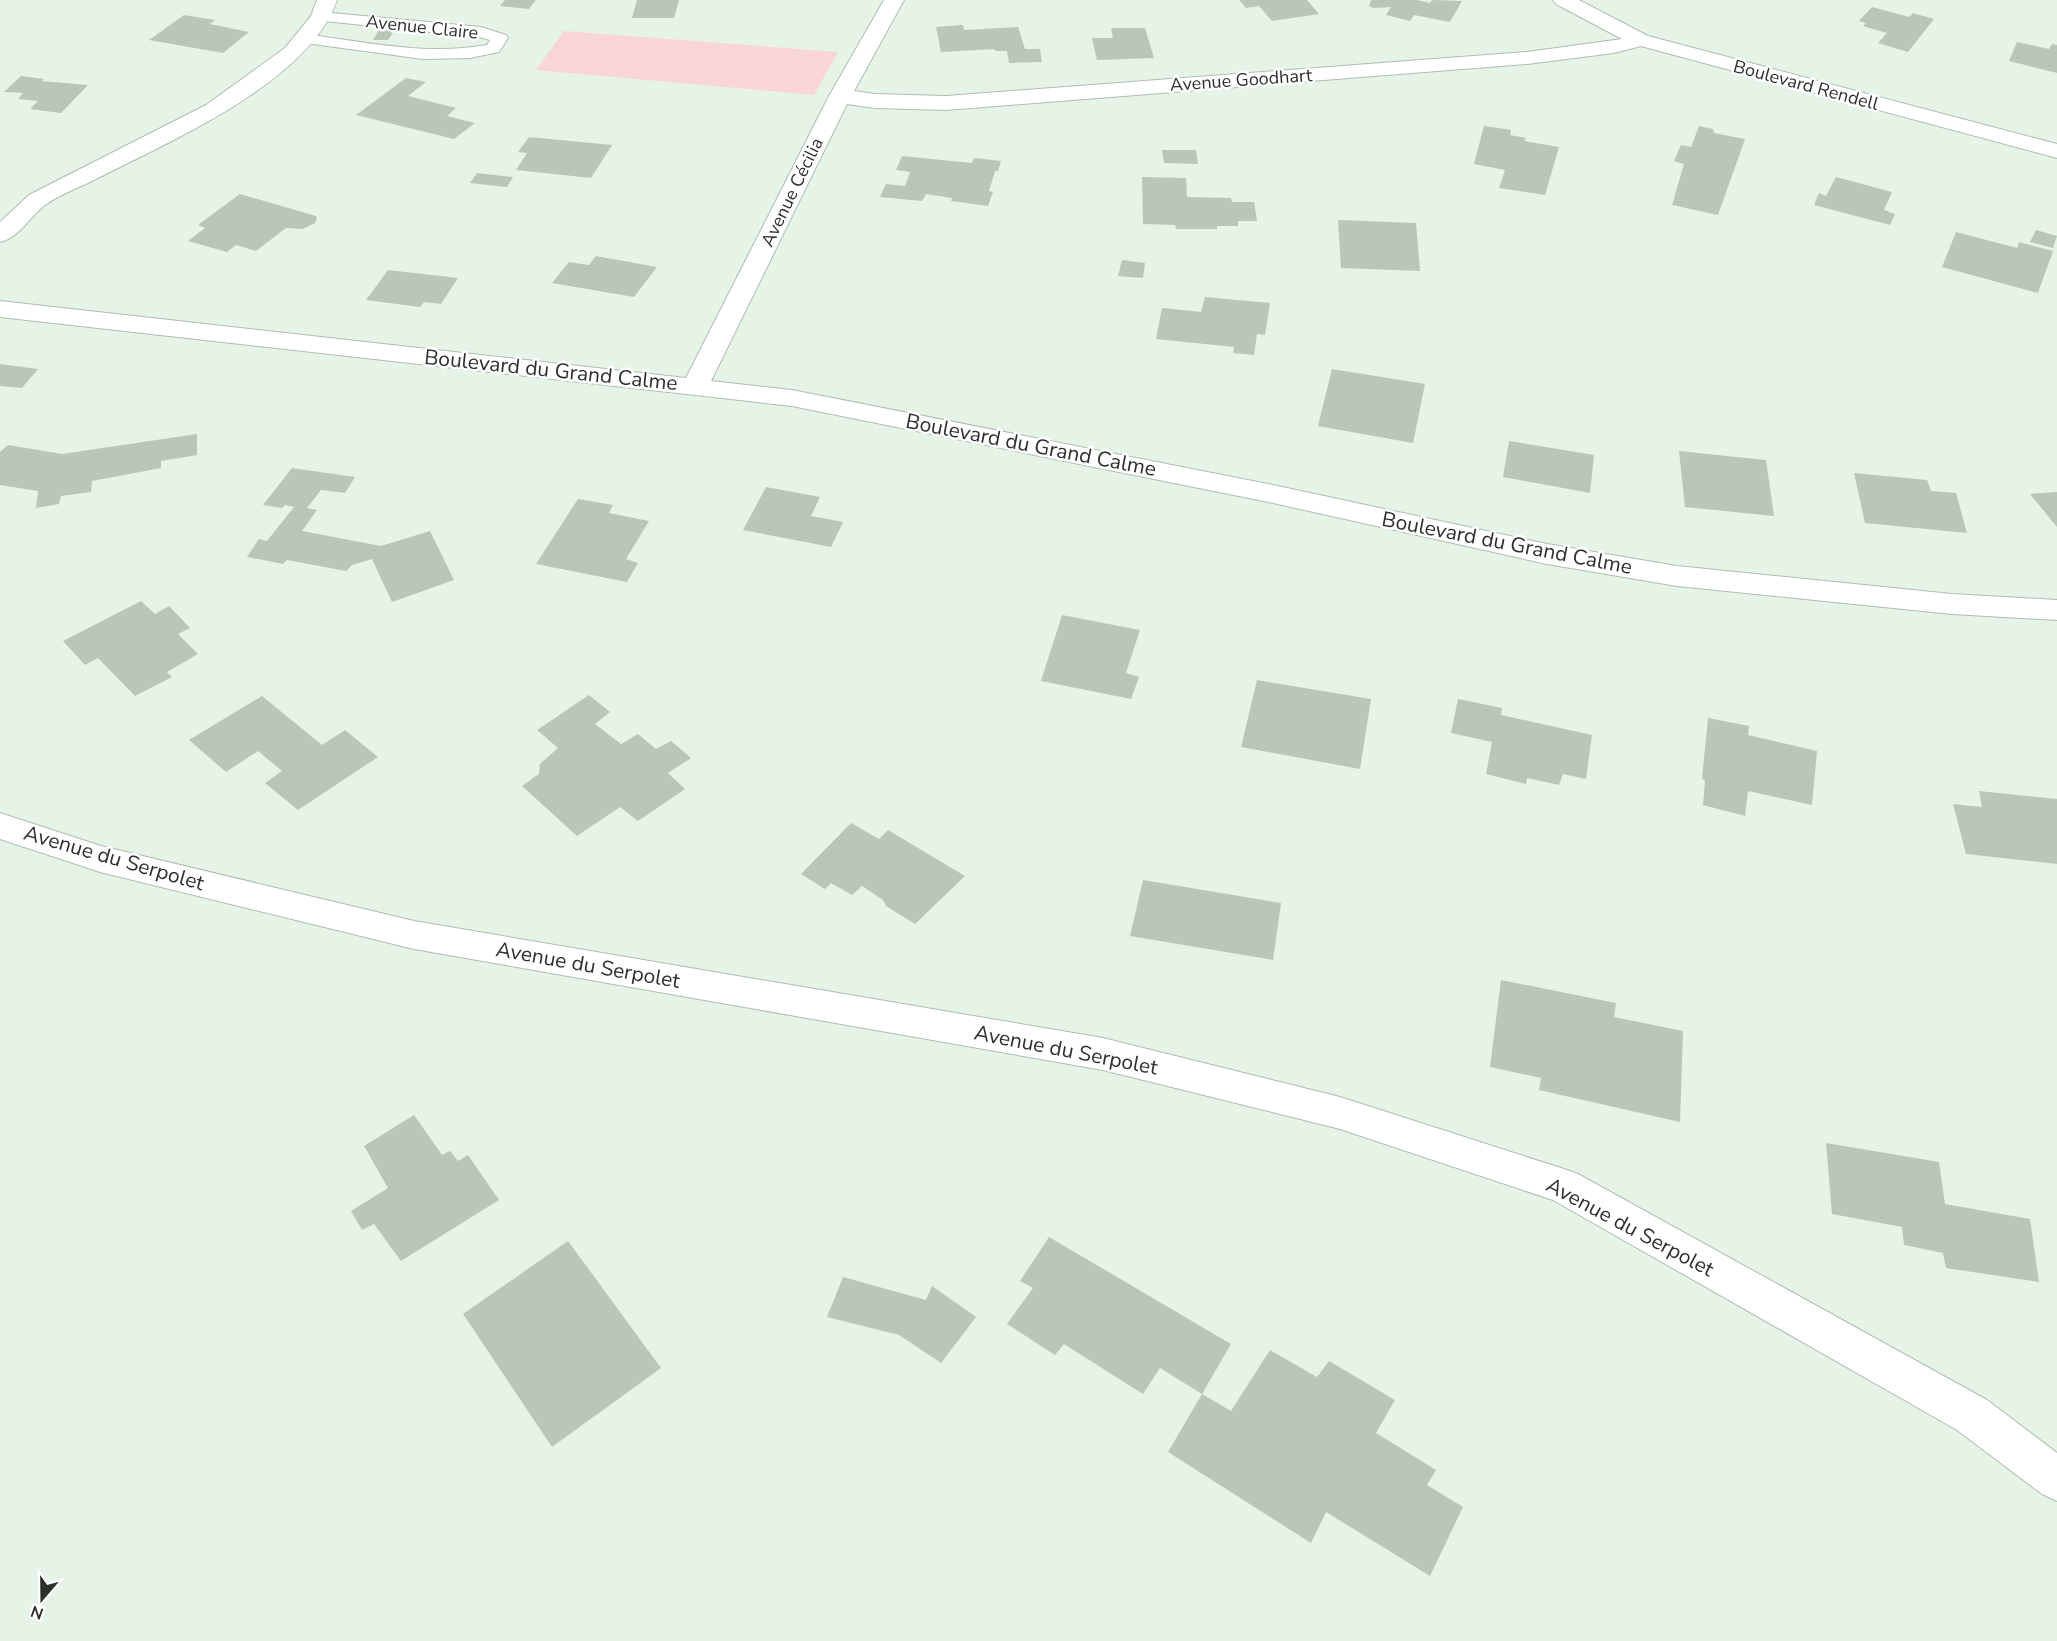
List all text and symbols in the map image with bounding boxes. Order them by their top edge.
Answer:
street label: Avenue Claire [365,9,479,45]
street label: Boulevard Rendell [1731,54,1882,116]
street label: Avenue Goodhart [1169,63,1314,97]
street label: Avenue Cécilia [755,133,829,251]
street label: Boulevard du Grand Calme [423,343,679,397]
street label: Boulevard du Grand Calme [903,407,1159,483]
street label: Boulevard du Grand Calme [1379,505,1635,581]
street label: Avenue du Serpolet [21,819,208,897]
street label: Avenue du Serpolet [494,935,683,995]
street label: Avenue du Serpolet [972,1018,1161,1082]
street label: Avenue du Serpolet [1541,1171,1719,1283]
north arrow [12,1569,72,1629]
text: N [28,1600,47,1625]

